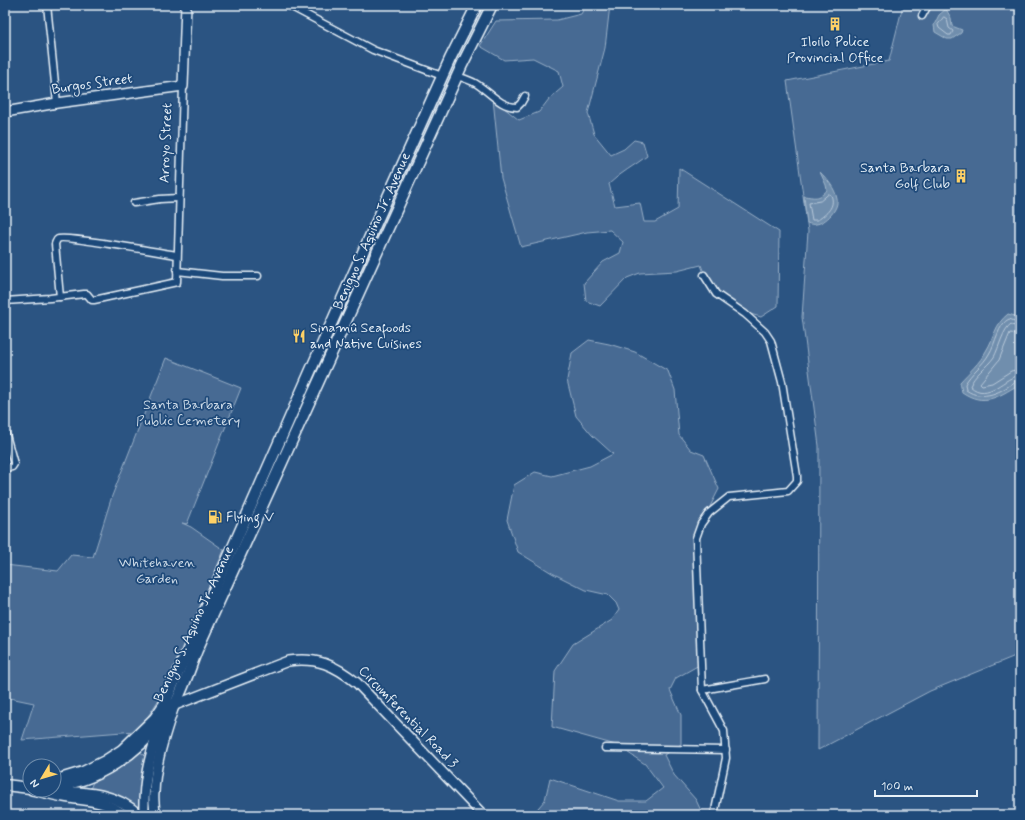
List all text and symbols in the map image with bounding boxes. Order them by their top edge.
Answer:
building icon: Iloilo Police Provincial Office [827,16,843,32]
place label: Iloilo Police Provincial Office [787,33,883,67]
street label: Burgos Street [50,69,134,100]
street label: Arroyo Street [156,103,176,183]
street label: Benigno S. Aquino Jr. Avenue [329,149,416,313]
place label: Santa Barbara Golf Club [860,159,950,193]
building icon: Santa Barbara Golf Club [953,168,969,184]
place label: Sinamû Seafoods and Native Cuisines [310,319,422,353]
restaurant icon: Sinamû Seafoods and Native Cuisines [291,328,307,344]
park label: Santa Barbara Public Cemetery [136,396,240,430]
place label: Flying V [226,508,275,528]
fuel station icon: Flying V [207,509,223,525]
street label: Benigno S. Aquino Jr. Avenue [150,543,239,705]
park label: Whitehaven Garden [119,554,195,588]
street label: Circumferential Road 3 [354,662,462,772]
north arrow [22,758,62,798]
scale bar [875,772,977,798]
text: N [27,776,43,791]
text: 100 m [881,779,913,795]

